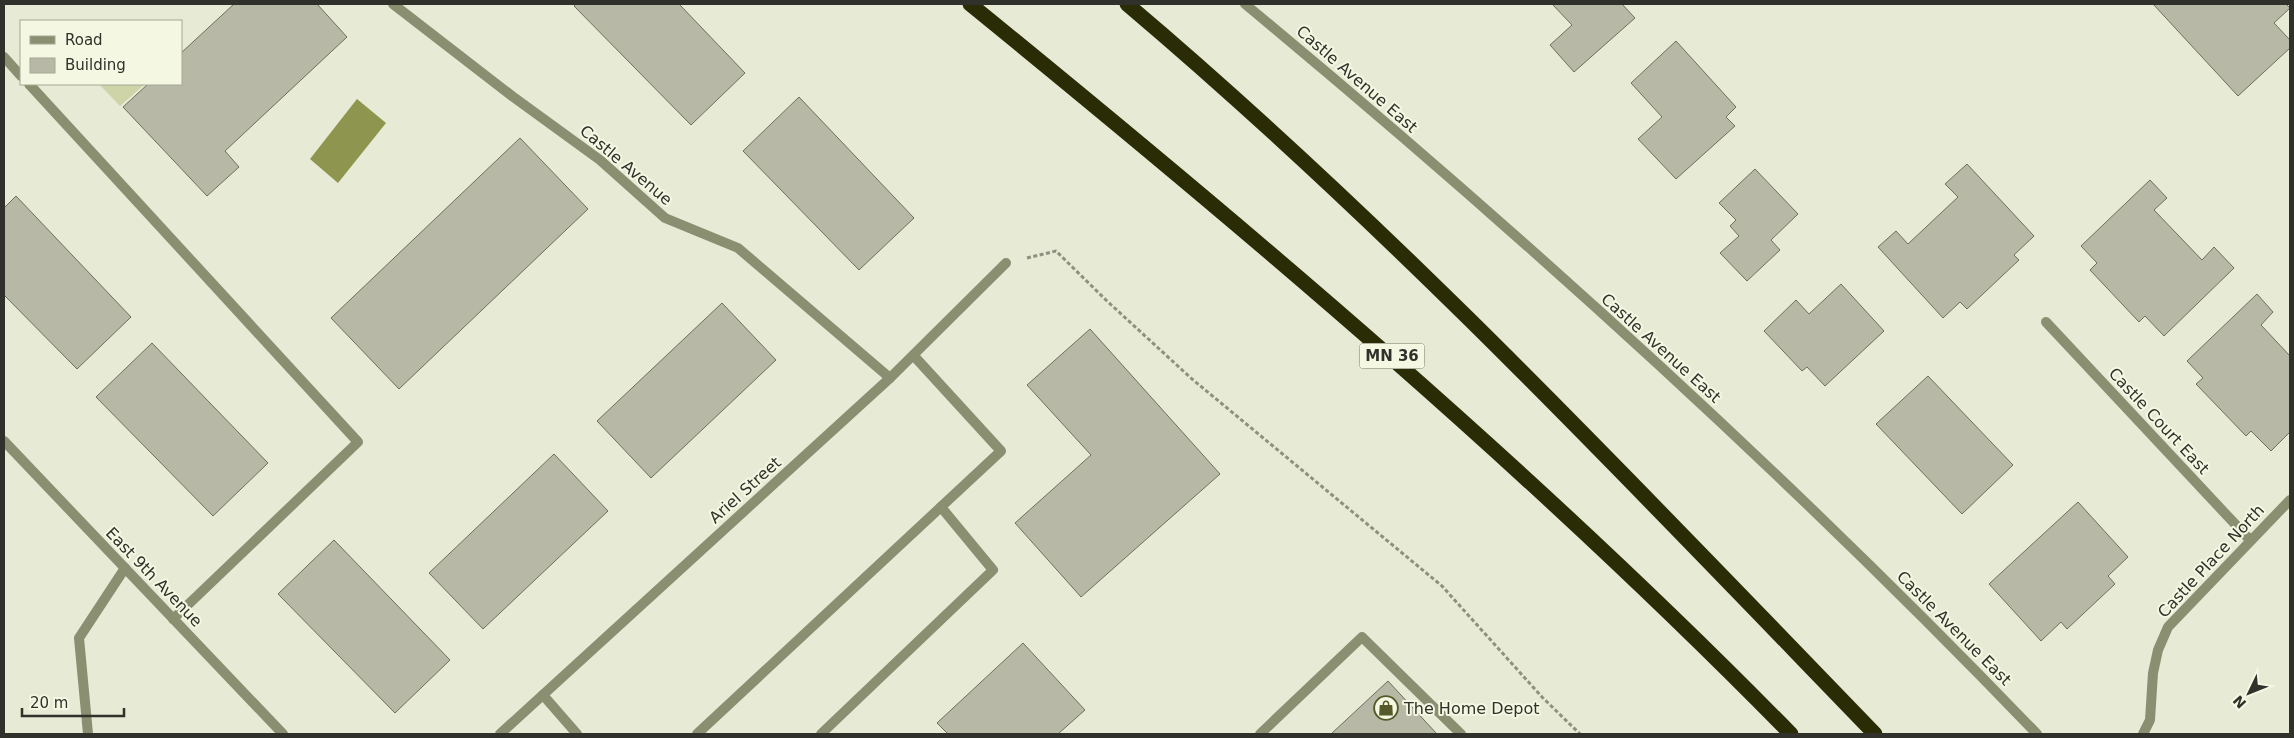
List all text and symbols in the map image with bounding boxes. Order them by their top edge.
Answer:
legend [20,20,182,85]
street label: Castle Avenue East [1293,21,1421,137]
text: Road [65,31,103,49]
text: Building [65,56,126,74]
street label: Castle Avenue [576,121,676,209]
street label: Castle Avenue East [1597,289,1725,407]
road number: MN 36 [1360,344,1424,368]
street label: Castle Court East [2105,364,2213,478]
street label: Ariel Street [705,453,785,527]
street label: Castle Place North [2154,501,2268,621]
street label: East 9th Avenue [102,523,206,631]
street label: Castle Avenue East [1893,567,2015,689]
north arrow [2224,668,2274,718]
scale bar [22,686,125,718]
text: N [2230,692,2249,712]
text: 20 m [30,694,68,712]
shop icon: The Home Depot [1373,695,1399,721]
place label: The Home Depot [1403,699,1540,718]

